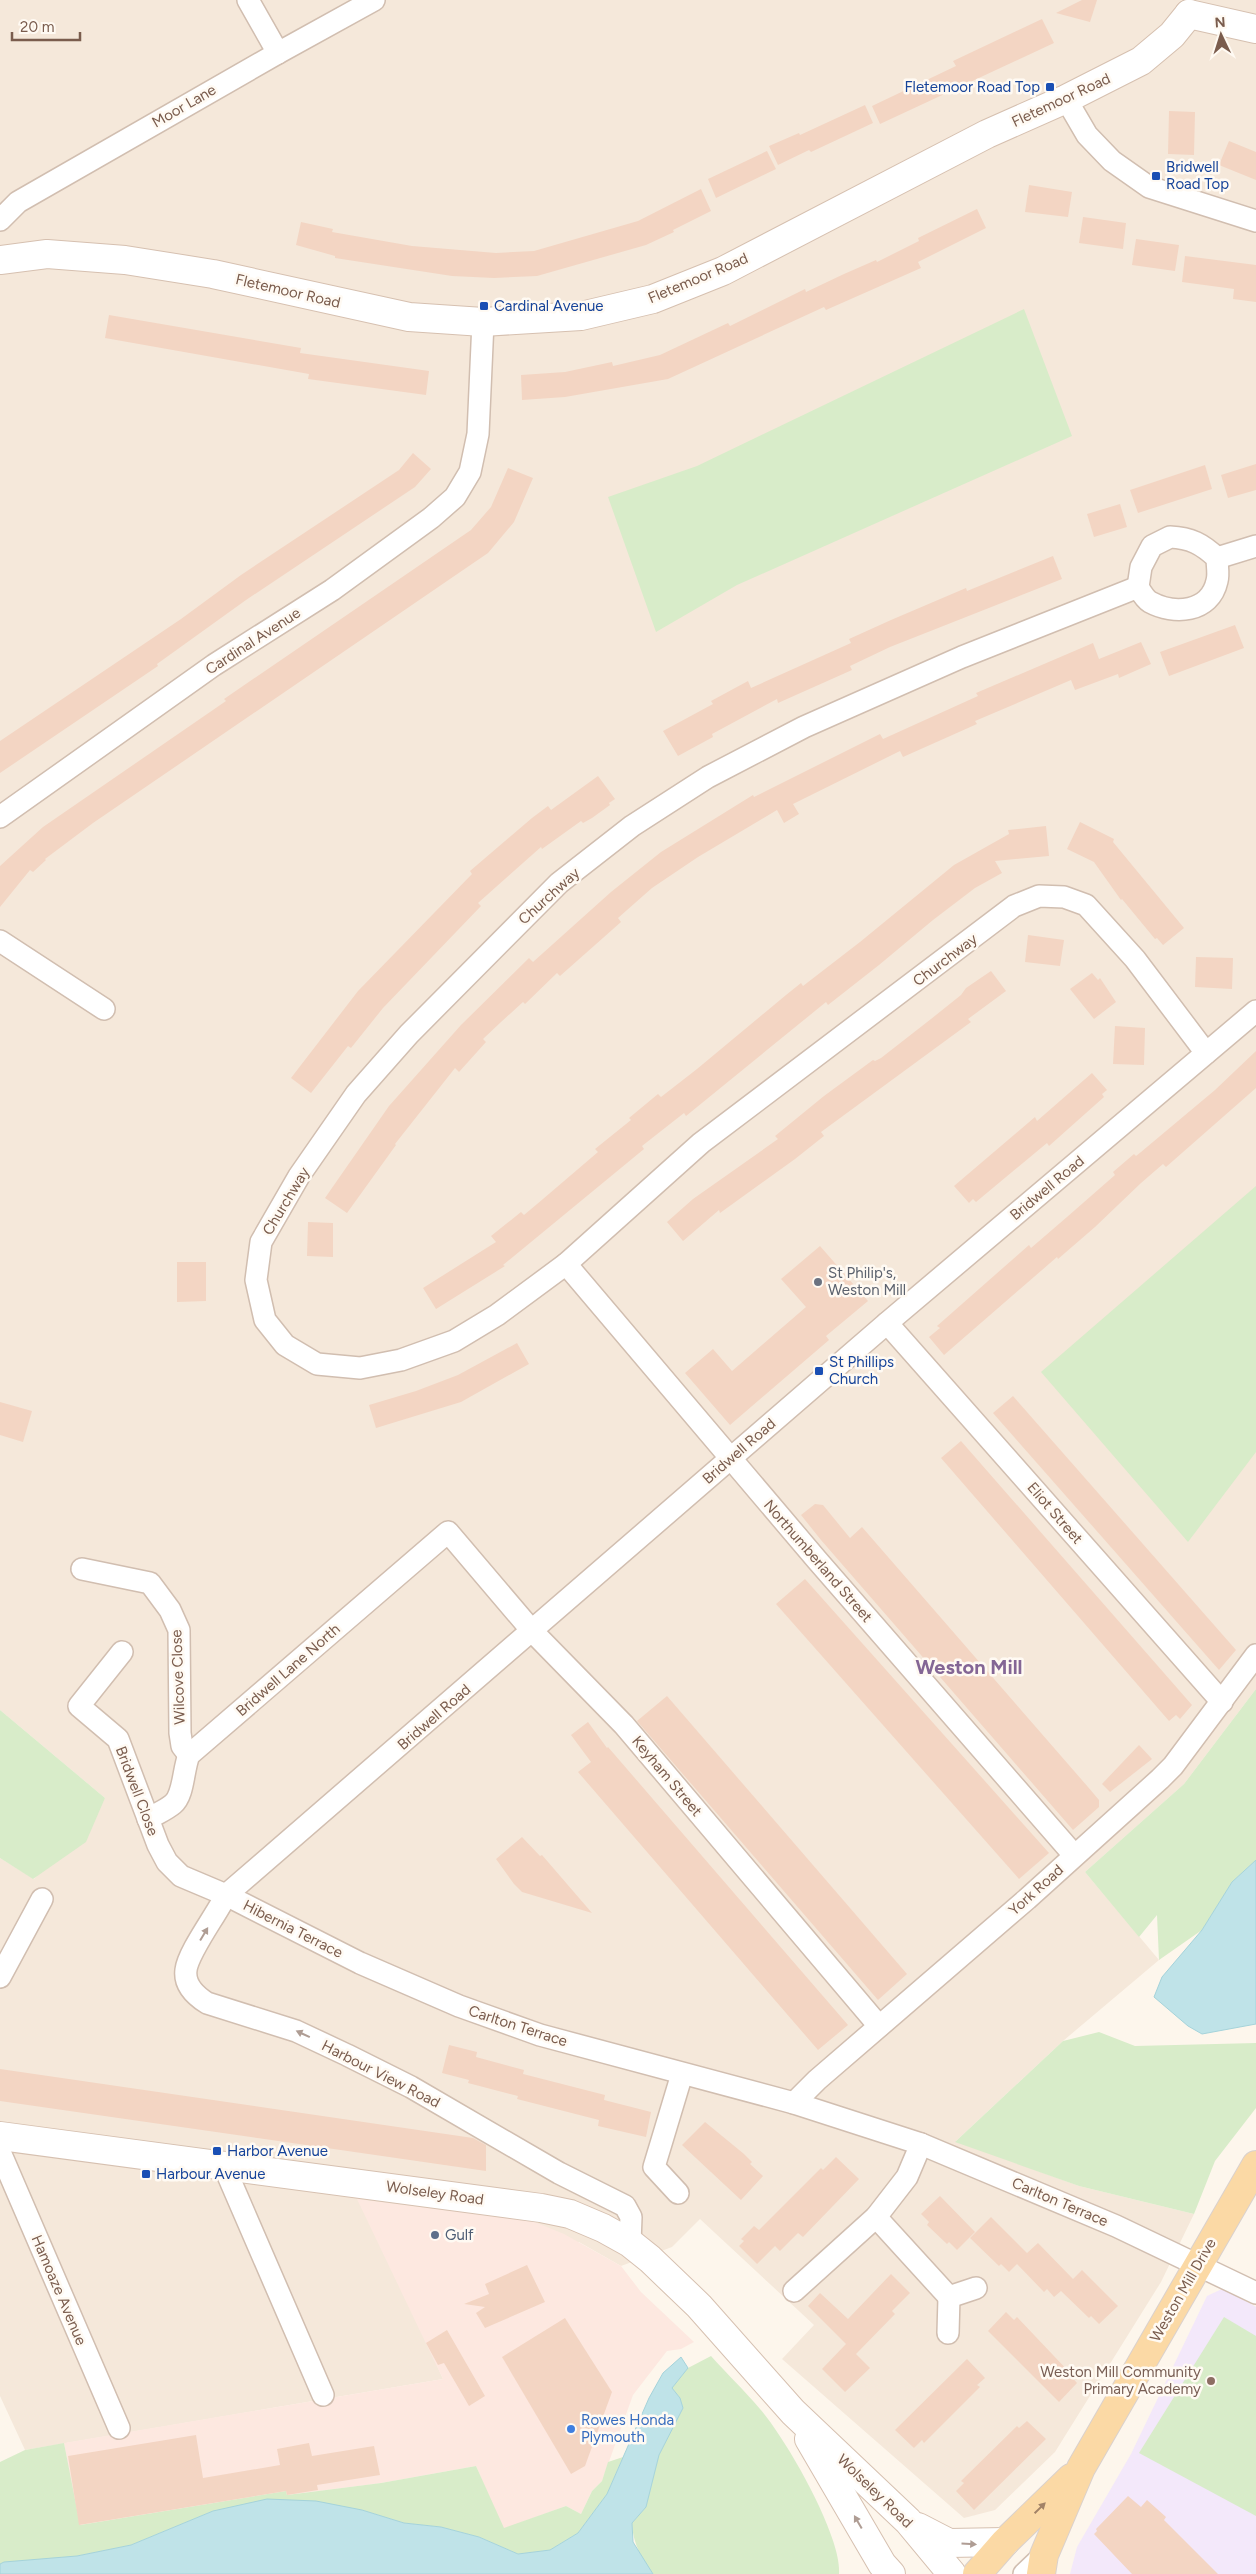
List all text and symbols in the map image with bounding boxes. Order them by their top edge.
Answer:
scale bar [12,10,80,42]
north arrow [1196,10,1246,60]
text: N [1214,14,1226,31]
text: 20 m [20,18,54,36]
street label: Fletemoor Road [1009,69,1113,131]
place label: Fletemoor Road Top [904,78,1040,96]
street label: Moor Lane [149,80,219,132]
marker: Fletemoor Road Top [1044,81,1056,93]
place label: Bridwell Road Top [1166,158,1229,193]
marker: Bridwell Road Top [1150,170,1162,182]
street label: Fletemoor Road [645,249,751,307]
street label: Fletemoor Road [234,270,342,312]
place label: Cardinal Avenue [494,297,604,315]
marker: Cardinal Avenue [478,300,490,312]
street label: Cardinal Avenue [202,604,304,678]
street label: Churchway [515,864,583,928]
street label: Churchway [909,930,981,990]
street label: Bridwell Road [1006,1152,1088,1224]
street label: Churchway [259,1164,313,1238]
place label: St Philip's, Weston Mill [828,1264,906,1299]
marker: St Philip's, Weston Mill [812,1276,824,1288]
place label: St Phillips Church [829,1353,894,1388]
marker: St Phillips Church [813,1365,825,1377]
street label: Bridwell Road [699,1414,779,1488]
street label: Eliot Street [1023,1479,1087,1548]
street label: Northumberland Street [760,1496,876,1626]
street label: Bridwell Lane North [232,1620,344,1720]
street label: Wilcove Close [167,1629,189,1725]
district label: Weston Mill [915,1655,1023,1679]
street label: Bridwell Road [394,1680,474,1754]
street label: Keyham Street [628,1732,706,1820]
street label: Bridwell Close [112,1744,162,1838]
street label: York Road [1005,1861,1067,1919]
street label: Hibernia Terrace [240,1896,346,1962]
one-way arrow [200,1927,209,1940]
street label: Carlton Terrace [466,2002,570,2050]
one-way arrow [296,2030,310,2038]
street label: Harbour View Road [319,2036,443,2112]
place label: Harbor Avenue [227,2142,328,2160]
marker: Harbor Avenue [211,2145,223,2157]
place label: Harbour Avenue [156,2165,265,2183]
marker: Harbour Avenue [140,2168,152,2180]
street label: Carlton Terrace [1009,2174,1111,2230]
street label: Wolseley Road [385,2177,485,2209]
place label: Gulf [445,2226,474,2244]
marker: Gulf [429,2229,441,2241]
street label: Hamoaze Avenue [28,2232,90,2348]
street label: Weston Mill Drive [1146,2235,1220,2345]
place label: Weston Mill Community Primary Academy [1040,2363,1201,2398]
marker: Weston Mill Community Primary Academy [1205,2375,1217,2387]
place label: Rowes Honda Plymouth [581,2411,674,2446]
marker: Rowes Honda Plymouth [565,2423,577,2435]
street label: Wolseley Road [833,2450,917,2532]
one-way arrow [1034,2502,1046,2514]
one-way arrow [853,2516,862,2529]
one-way arrow [961,2540,977,2548]

